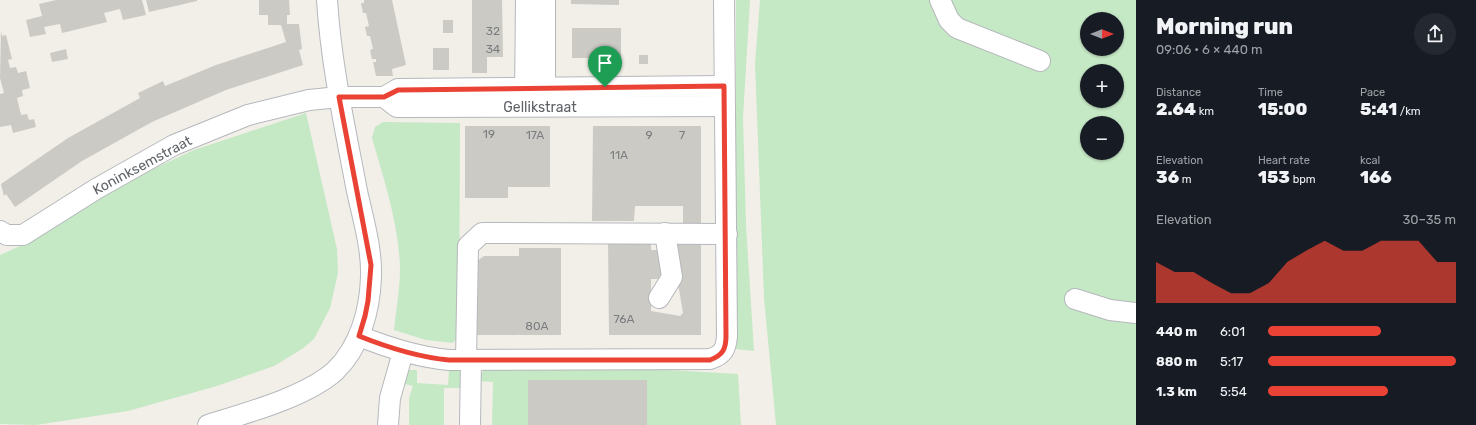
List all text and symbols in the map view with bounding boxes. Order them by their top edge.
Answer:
north arrow [1080,12,1124,56]
map controls [1080,12,1124,160]
text: Morning run [1156,13,1293,40]
button: share [1414,13,1456,55]
house number: 32 [486,24,500,38]
house number: 34 [486,42,501,56]
text: 09:06 · 6 × 440 m [1156,42,1263,57]
pin [588,46,622,87]
icon: arrive [594,52,616,74]
button: + [1080,64,1124,108]
text: Distance [1156,86,1201,99]
text: Time [1258,86,1283,99]
text: Pace [1360,86,1385,99]
street label: Gellikstraat [503,99,577,116]
text: 2.64 [1156,99,1196,119]
text: 15:00 [1258,99,1307,119]
text: 5:41 [1360,99,1397,119]
text: km [1196,105,1214,118]
text: /km [1397,105,1421,118]
button: − [1080,116,1124,160]
house number: 19 [483,127,495,141]
house number: 17A [526,128,544,142]
house number: 9 [645,128,653,142]
house number: 7 [679,128,685,142]
street label: Koninksemstraat [90,132,195,199]
house number: 11A [610,148,628,162]
text: Elevation [1156,154,1203,167]
text: Heart rate [1258,154,1310,167]
text: kcal [1360,154,1380,167]
text: 36 [1156,167,1179,187]
text: 153 [1258,167,1290,187]
text: 166 [1360,167,1392,187]
text: m [1179,173,1192,186]
text: bpm [1290,173,1316,186]
text: Elevation [1156,212,1212,227]
text: 30–35 m [1402,212,1456,227]
house number: 76A [613,312,635,326]
house number: 80A [525,319,549,333]
text: 440 m [1156,324,1197,339]
text: 6:01 [1220,324,1245,339]
text: 880 m [1156,354,1197,369]
text: 5:17 [1220,354,1243,369]
text: 1.3 km [1156,384,1197,399]
text: 5:54 [1220,384,1247,399]

